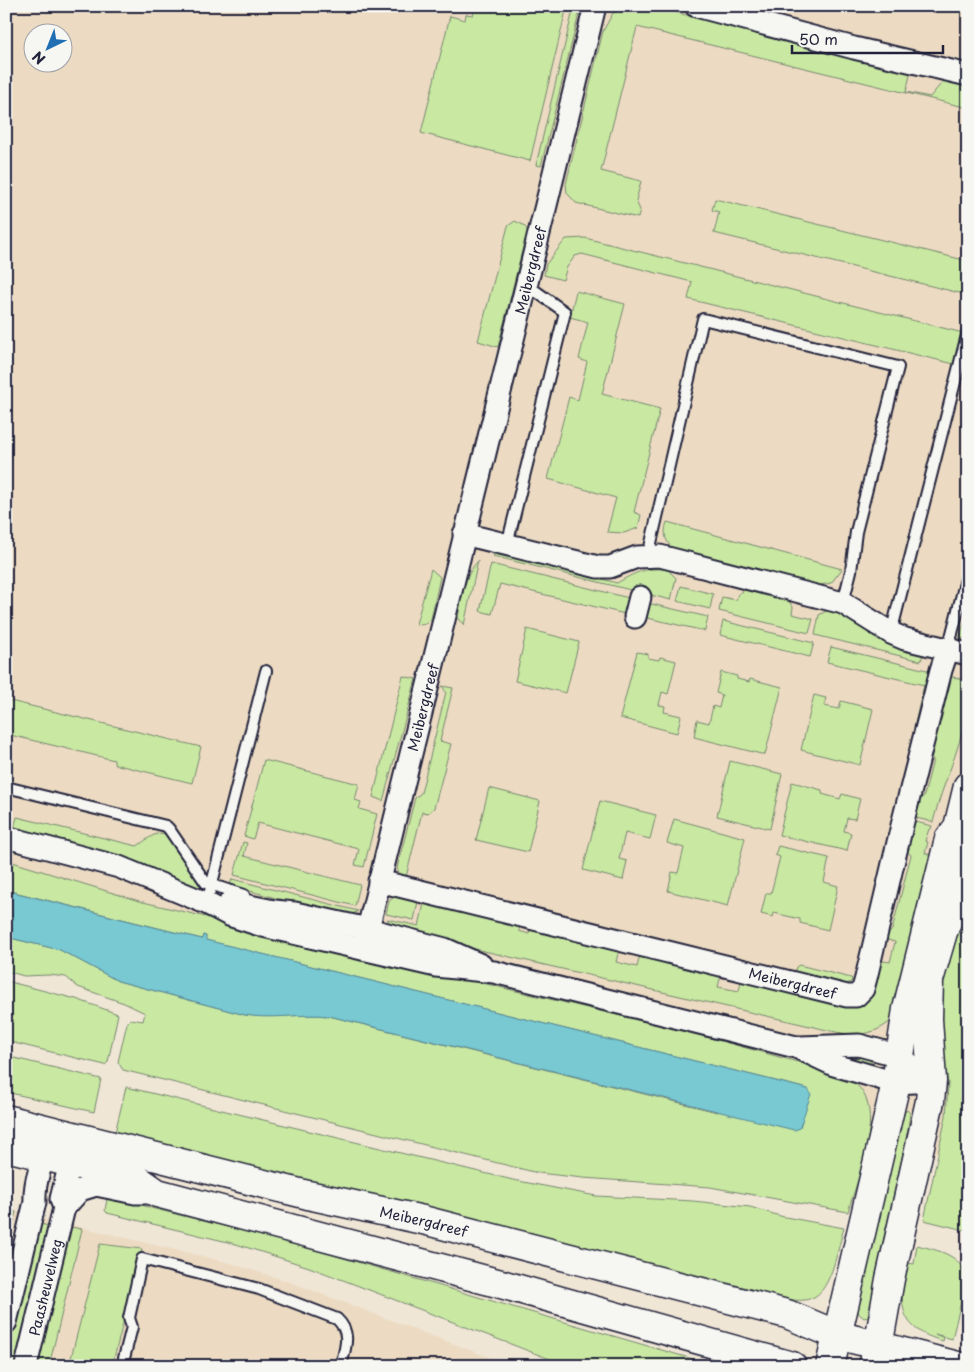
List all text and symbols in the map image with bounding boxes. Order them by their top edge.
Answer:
north arrow [22,22,72,72]
scale bar [792,22,943,54]
text: 50 m [799,27,838,50]
text: N [28,46,50,69]
street label: Meibergdreef [509,223,551,316]
street label: Meibergdreef [402,660,444,753]
street label: Meibergdreef [747,962,840,1004]
street label: Meibergdreef [378,1200,471,1242]
street label: Paasheuvelweg [23,1237,67,1338]

